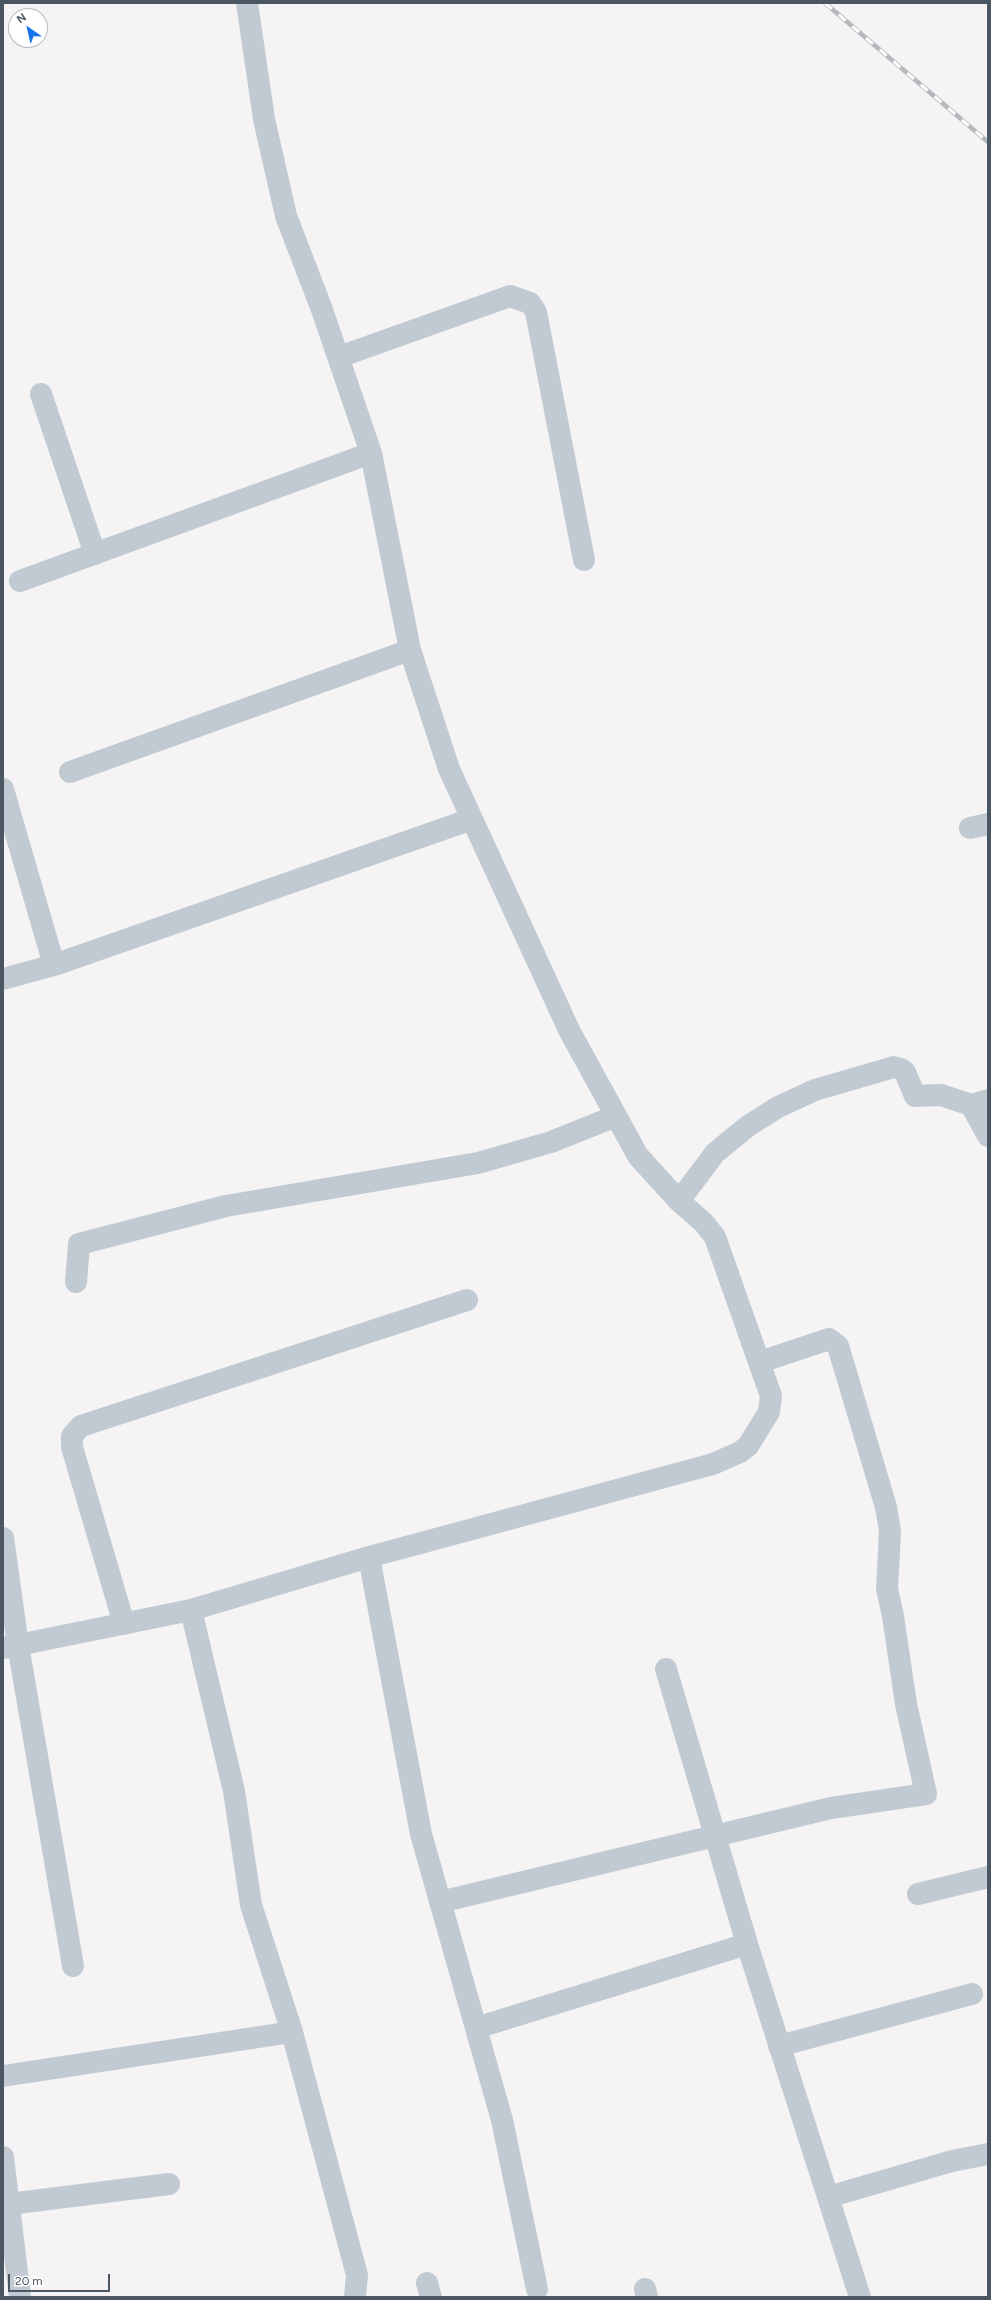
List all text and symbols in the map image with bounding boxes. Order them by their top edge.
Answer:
north arrow [8,8,48,48]
text: N [14,11,29,26]
scale bar [10,2266,112,2292]
text: 20 m [15,2274,43,2288]

